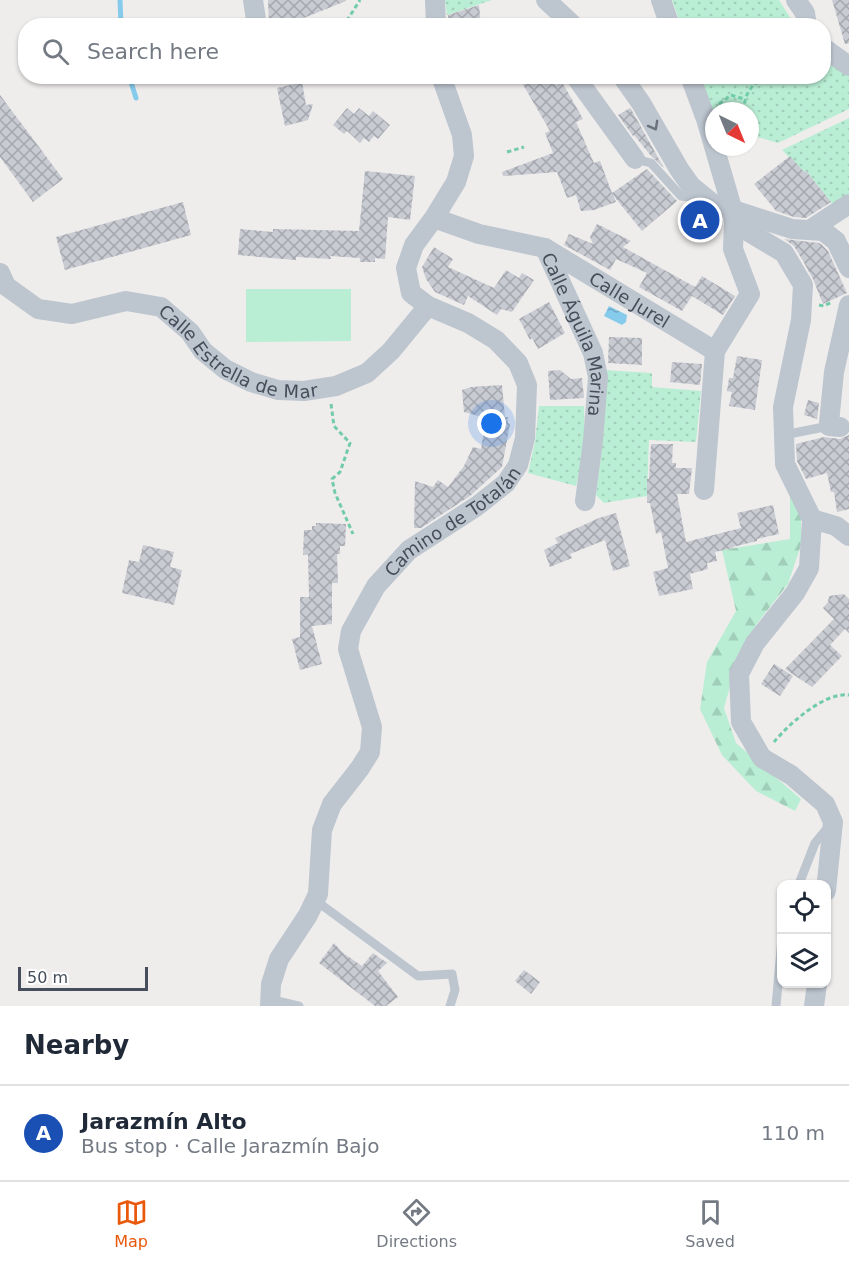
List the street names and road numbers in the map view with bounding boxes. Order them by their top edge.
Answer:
street label: Calle Águila Marina [538,249,609,417]
street label: Calle Jurel [586,267,674,332]
street label: Calle Estrella de Mar [155,300,320,402]
street label: Camino de Totalán [380,463,525,580]

